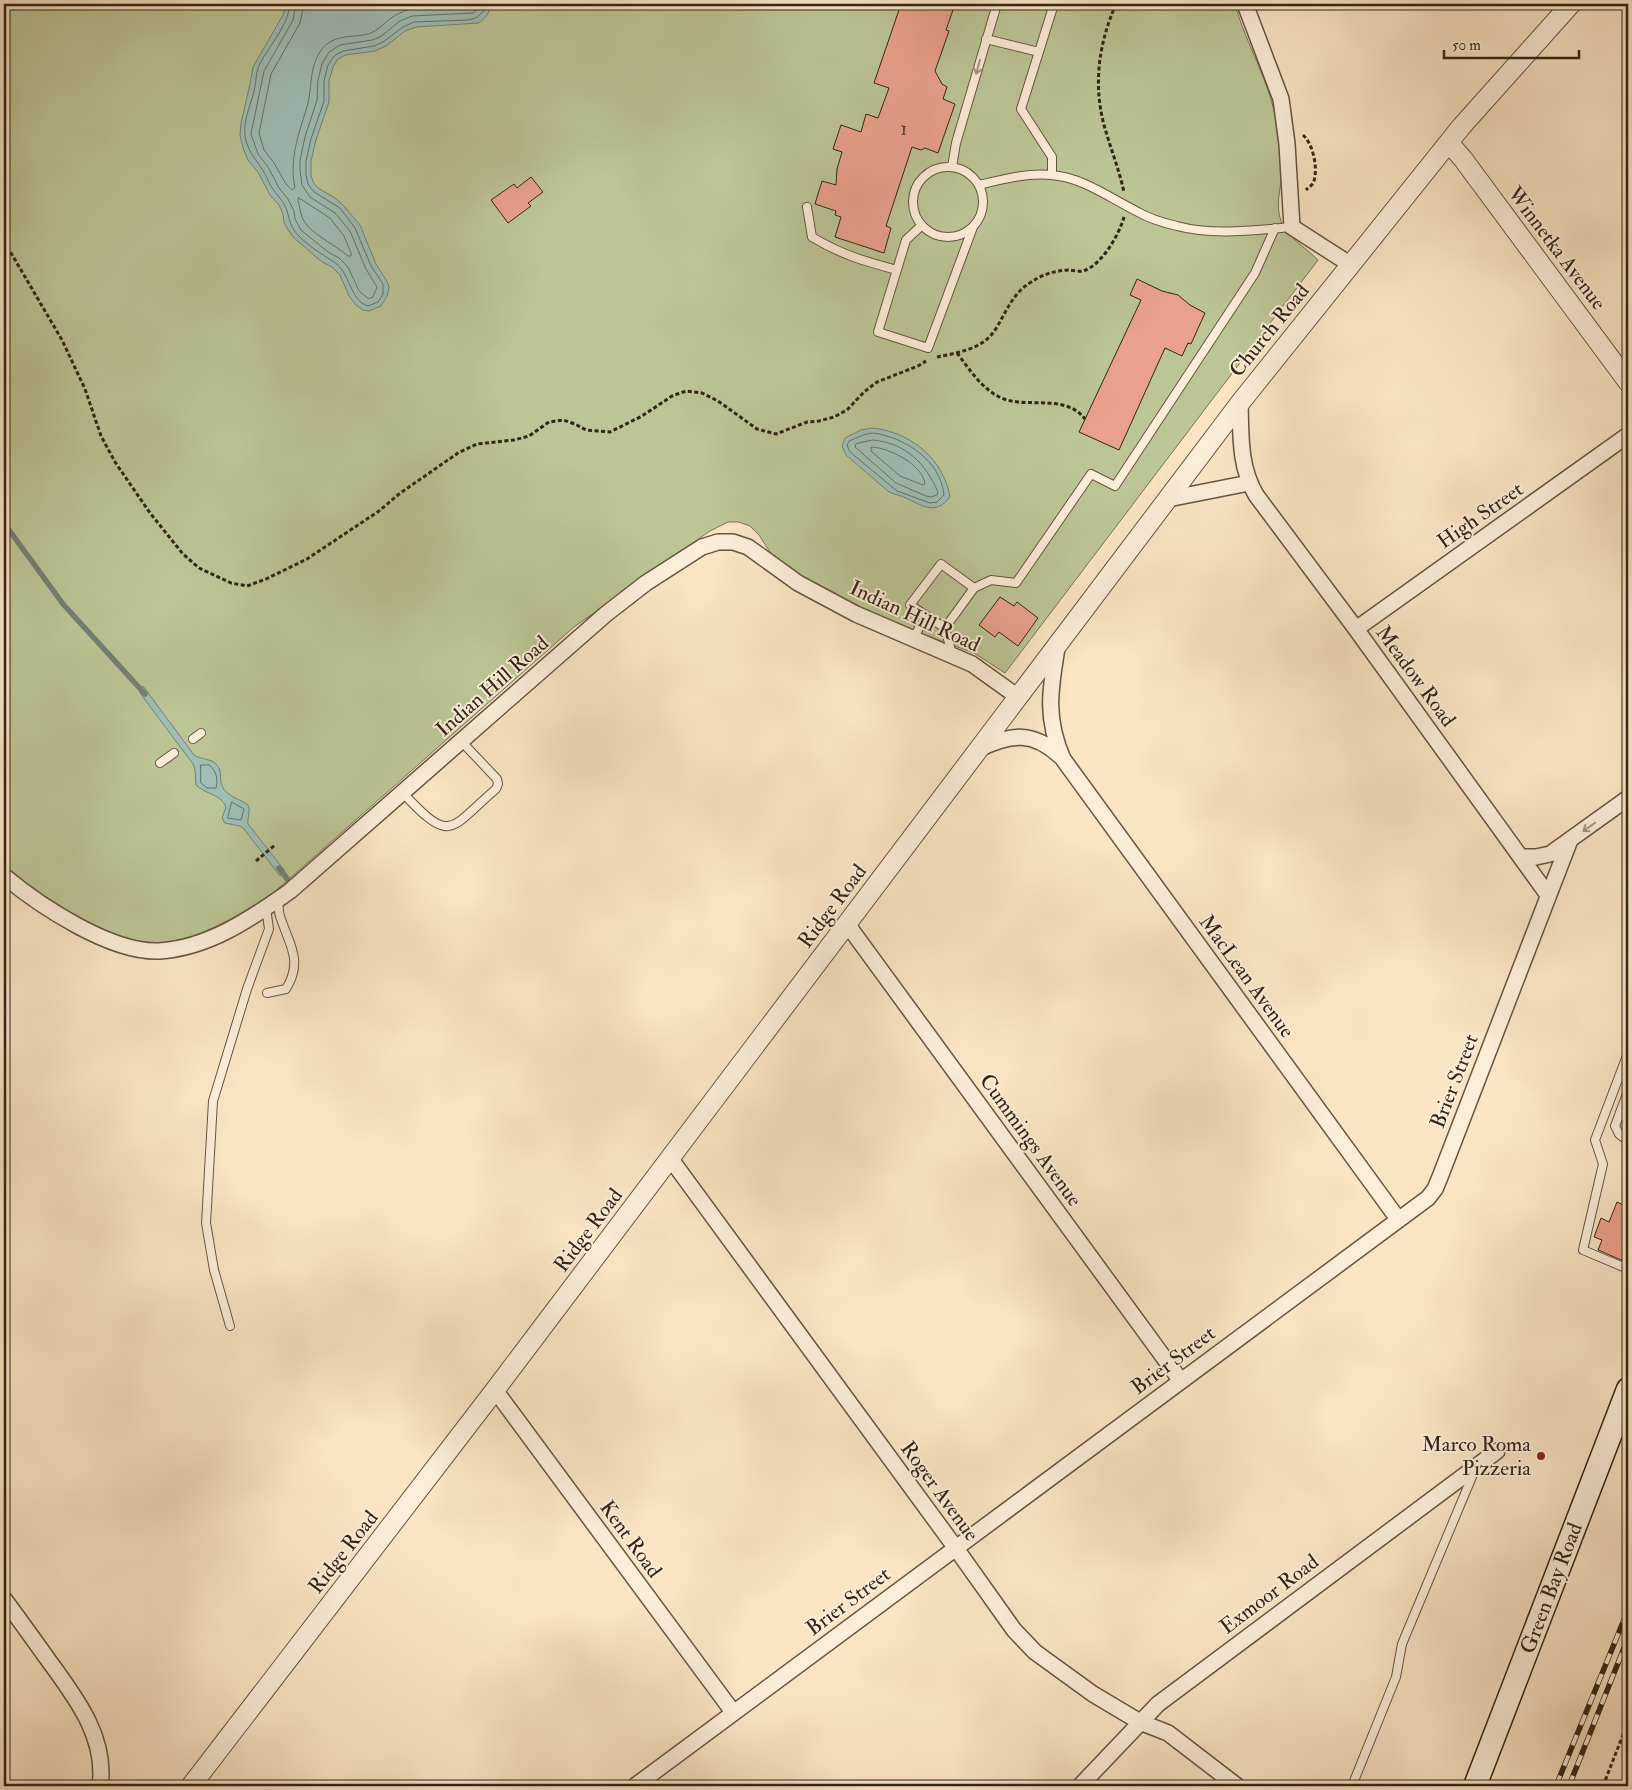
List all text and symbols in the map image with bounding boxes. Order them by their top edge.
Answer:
scale bar [1444,28,1580,60]
text: 50 m [1452,36,1481,55]
one-way arrow [973,59,983,75]
house number: 1 [901,117,907,141]
street label: Winnetka Avenue [1501,180,1612,316]
street label: Church Road [1223,278,1316,383]
street label: High Street [1432,476,1529,555]
street label: Indian Hill Road [845,574,985,659]
street label: Meadow Road [1370,620,1462,733]
street label: Indian Hill Road [430,630,555,743]
one-way arrow [1582,821,1596,832]
street label: Ridge Road [792,858,873,954]
street label: MacLean Avenue [1193,909,1300,1043]
street label: Brier Street [1424,1030,1485,1132]
street label: Cummings Avenue [973,1069,1088,1212]
street label: Ridge Road [548,1182,629,1278]
street label: Brier Street [1126,1320,1221,1401]
place label: Marco Roma Pizzeria [1422,1431,1531,1482]
street label: Roger Avenue [894,1436,985,1547]
marker: Marco Roma Pizzeria [1535,1450,1547,1462]
street label: Kent Road [594,1495,668,1584]
street label: Ridge Road [302,1505,385,1599]
street label: Green Bay Road [1514,1518,1589,1657]
street label: Exmoor Road [1214,1548,1325,1640]
street label: Brier Street [801,1561,896,1642]

